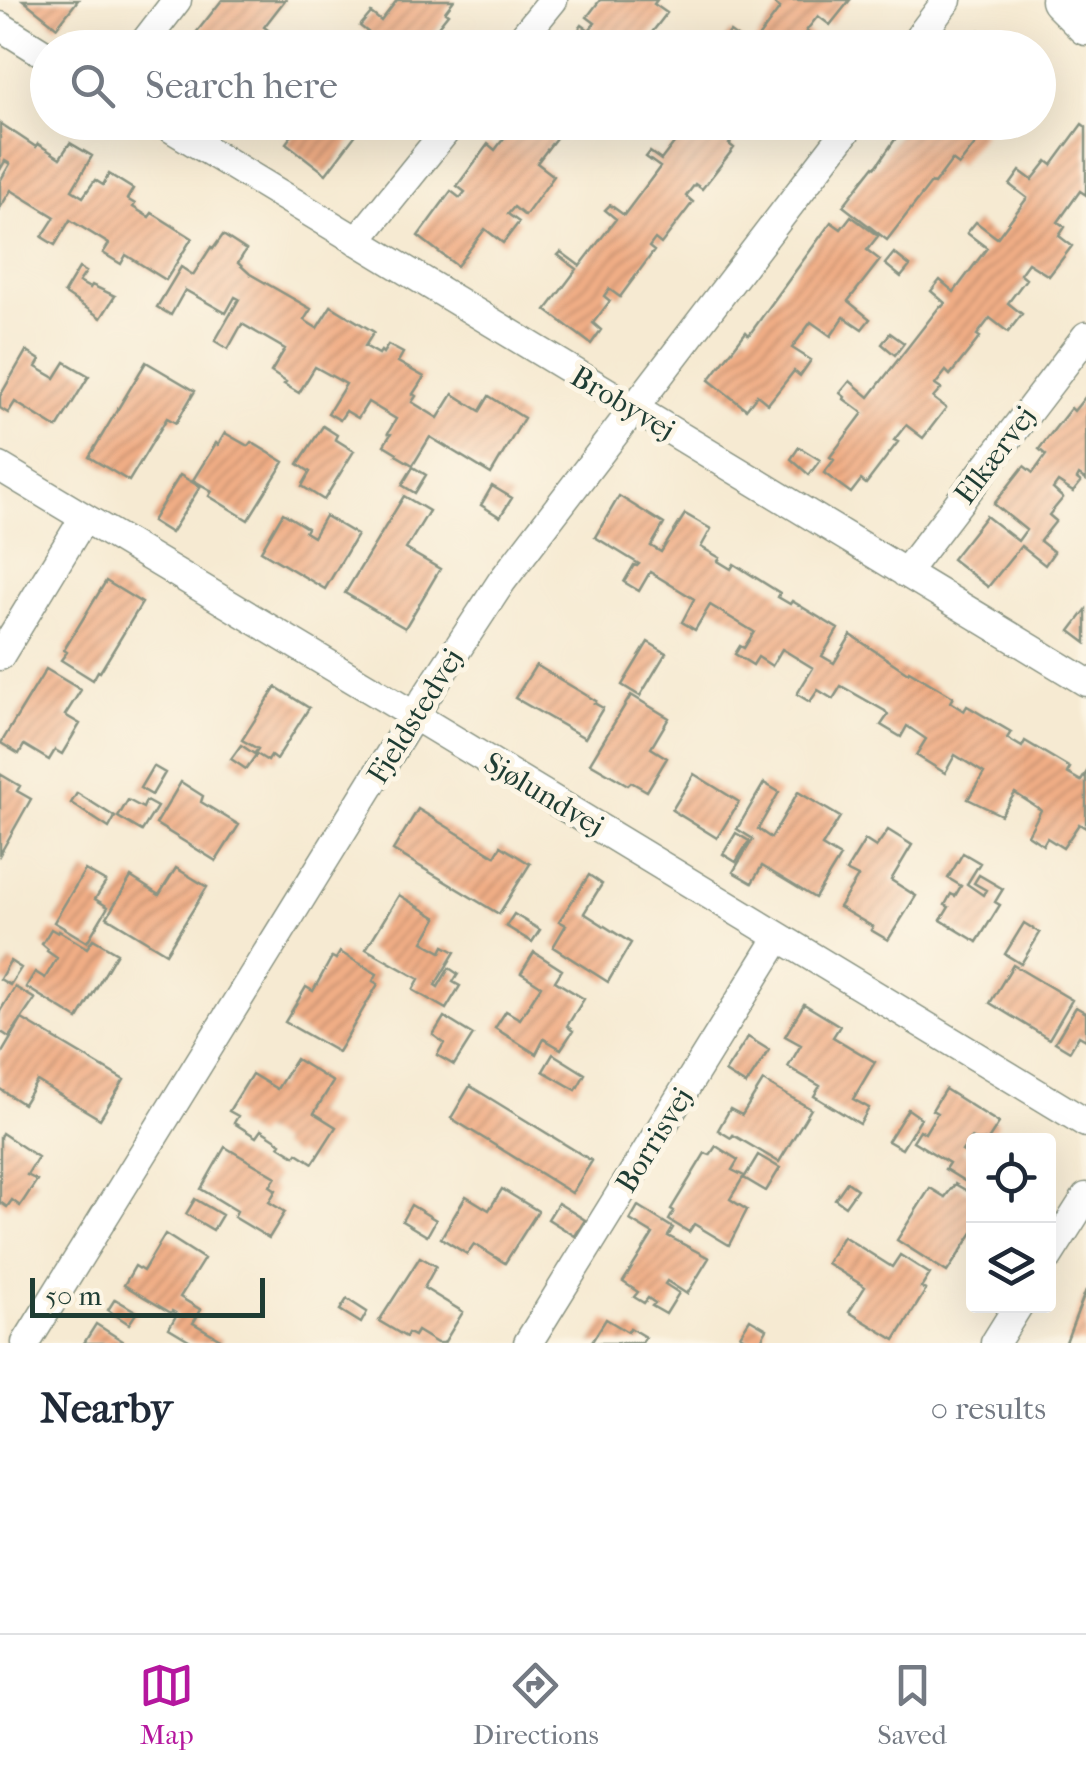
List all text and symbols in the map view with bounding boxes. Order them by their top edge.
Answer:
search box [30,30,1056,140]
icon: search [65,58,120,113]
text: Search here [145,63,338,108]
street label: Brobyvej [564,359,681,448]
street label: Elkærvej [947,400,1043,511]
street label: Fjeldstedvej [360,642,471,790]
street label: Sjølundvej [478,745,610,844]
street label: Borrisvej [609,1081,700,1199]
map controls [966,1133,1056,1313]
button: locate [966,1133,1056,1223]
button: layers [966,1223,1056,1313]
scale bar [30,1273,265,1318]
text: 50 m [45,1279,102,1312]
text: Nearby [40,1384,172,1433]
text: 0 results [930,1390,1046,1427]
tab: Map [139,1658,194,1751]
tab: Directions [473,1658,599,1751]
tab: Saved [877,1658,947,1751]

